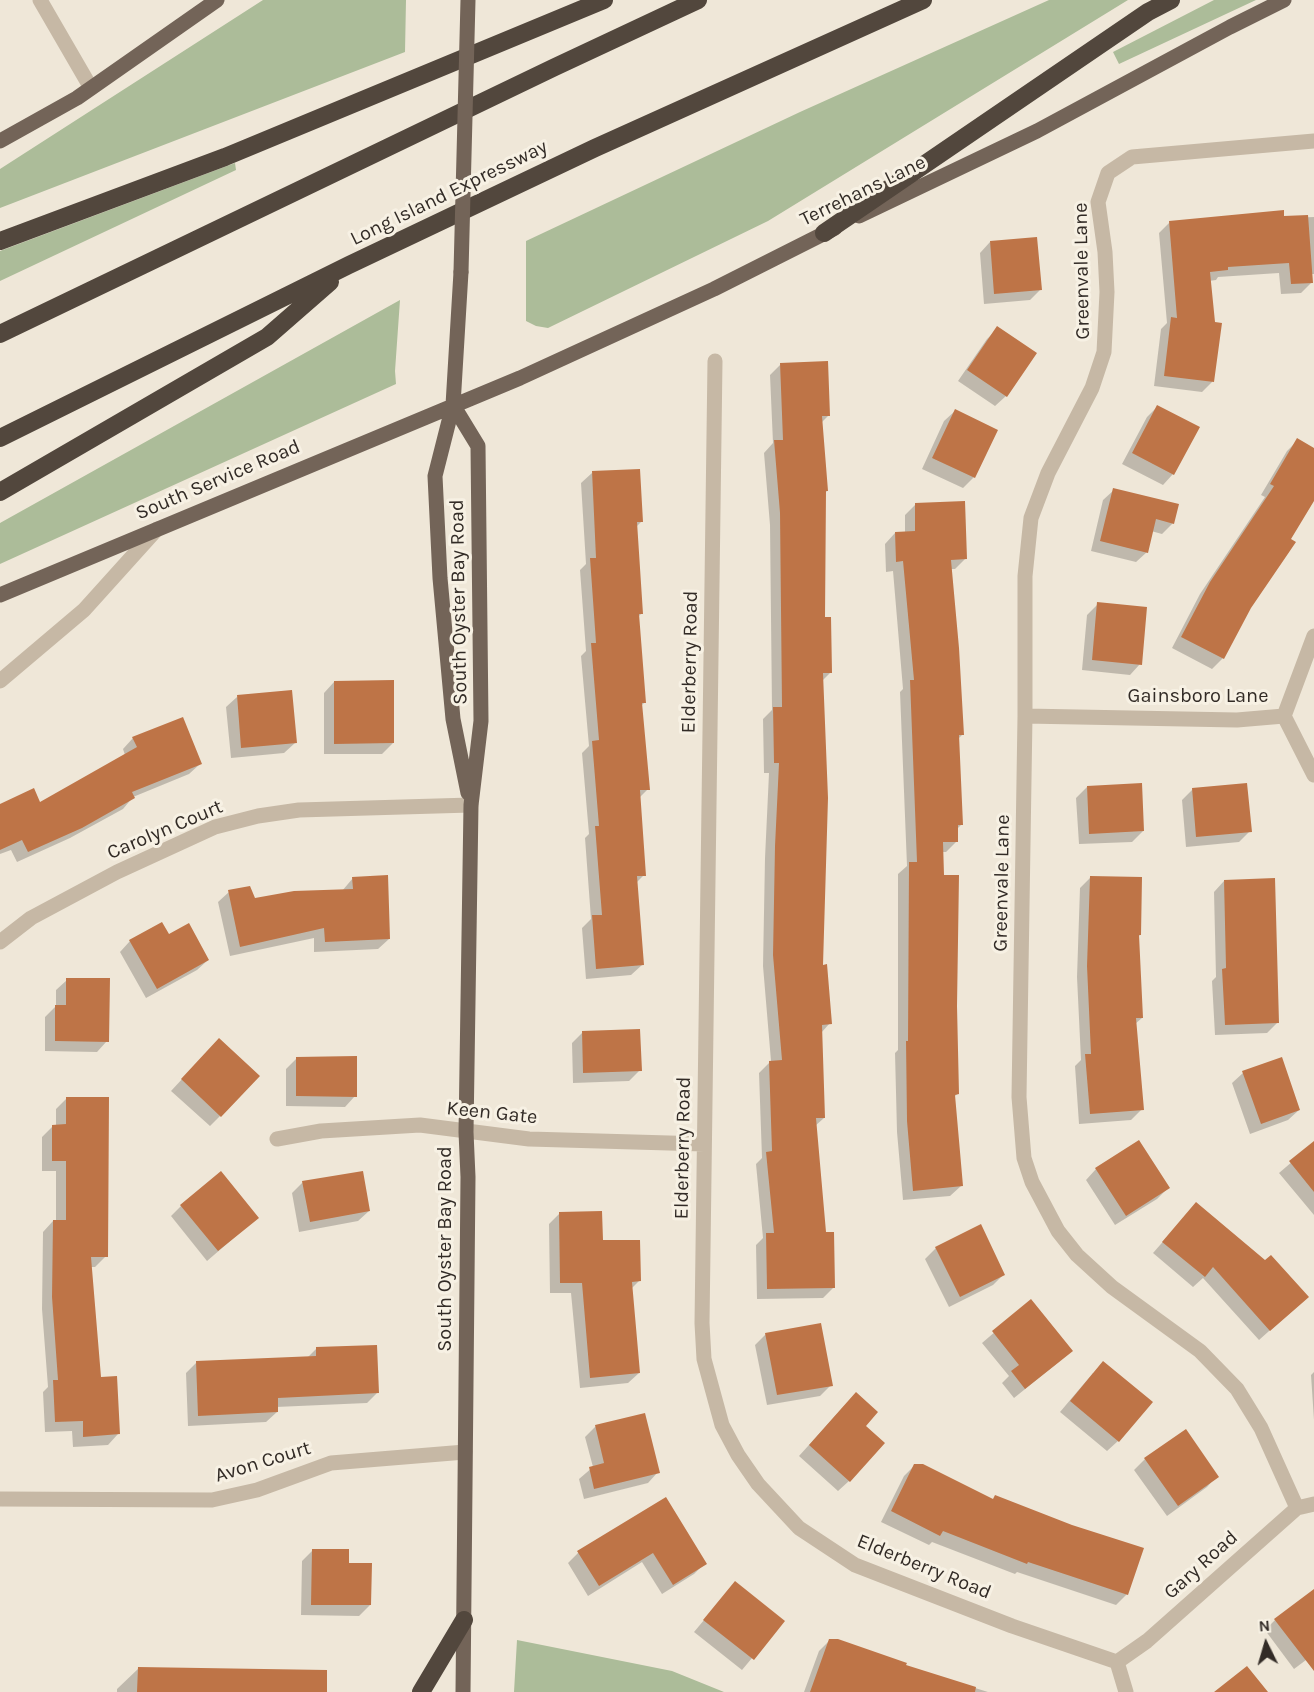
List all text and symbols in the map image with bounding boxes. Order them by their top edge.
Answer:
street label: Long Island Expressway [347,135,551,251]
street label: Terrehans Lane [796,150,930,232]
street label: Greenvale Lane [1069,202,1095,340]
street label: South Service Road [132,434,304,526]
street label: South Oyster Bay Road [445,499,473,705]
street label: Elderberry Road [677,590,703,734]
street label: Gainsboro Lane [1128,684,1268,708]
street label: Carolyn Court [104,795,226,865]
street label: Greenvale Lane [989,814,1015,952]
street label: Elderberry Road [670,1076,696,1220]
street label: Keen Gate [445,1096,539,1130]
street label: South Oyster Bay Road [433,1146,457,1352]
street label: Avon Court [212,1436,314,1488]
street label: Gary Road [1159,1526,1243,1604]
street label: Elderberry Road [853,1529,995,1605]
north arrow [1236,1614,1296,1674]
text: N [1258,1616,1271,1636]

